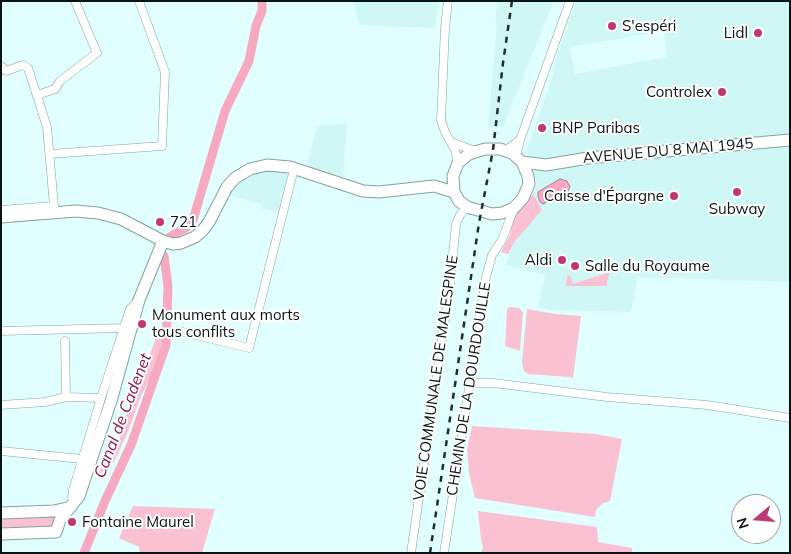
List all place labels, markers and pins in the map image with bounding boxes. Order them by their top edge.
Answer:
place label: S'espéri [622,17,676,35]
marker: S'espéri [606,20,618,32]
place label: Lidl [724,24,748,42]
marker: Lidl [752,27,764,39]
place label: Controlex [646,83,712,101]
marker: Controlex [716,86,728,98]
place label: BNP Paribas [552,119,640,137]
marker: BNP Paribas [536,122,548,134]
marker: Subway [731,186,743,198]
place label: Caisse d'Épargne [544,187,664,205]
marker: Caisse d'Épargne [668,190,680,202]
place label: Subway [709,200,765,218]
place label: 721 [170,213,197,231]
marker: 721 [154,216,166,228]
place label: Aldi [525,251,552,269]
marker: Aldi [556,254,568,266]
place label: Salle du Royaume [585,257,710,275]
marker: Salle du Royaume [569,260,581,272]
place label: Monument aux morts tous conflits [152,306,300,341]
marker: Monument aux morts tous conflits [136,318,148,330]
place label: Fontaine Maurel [82,513,194,531]
marker: Fontaine Maurel [66,516,78,528]

